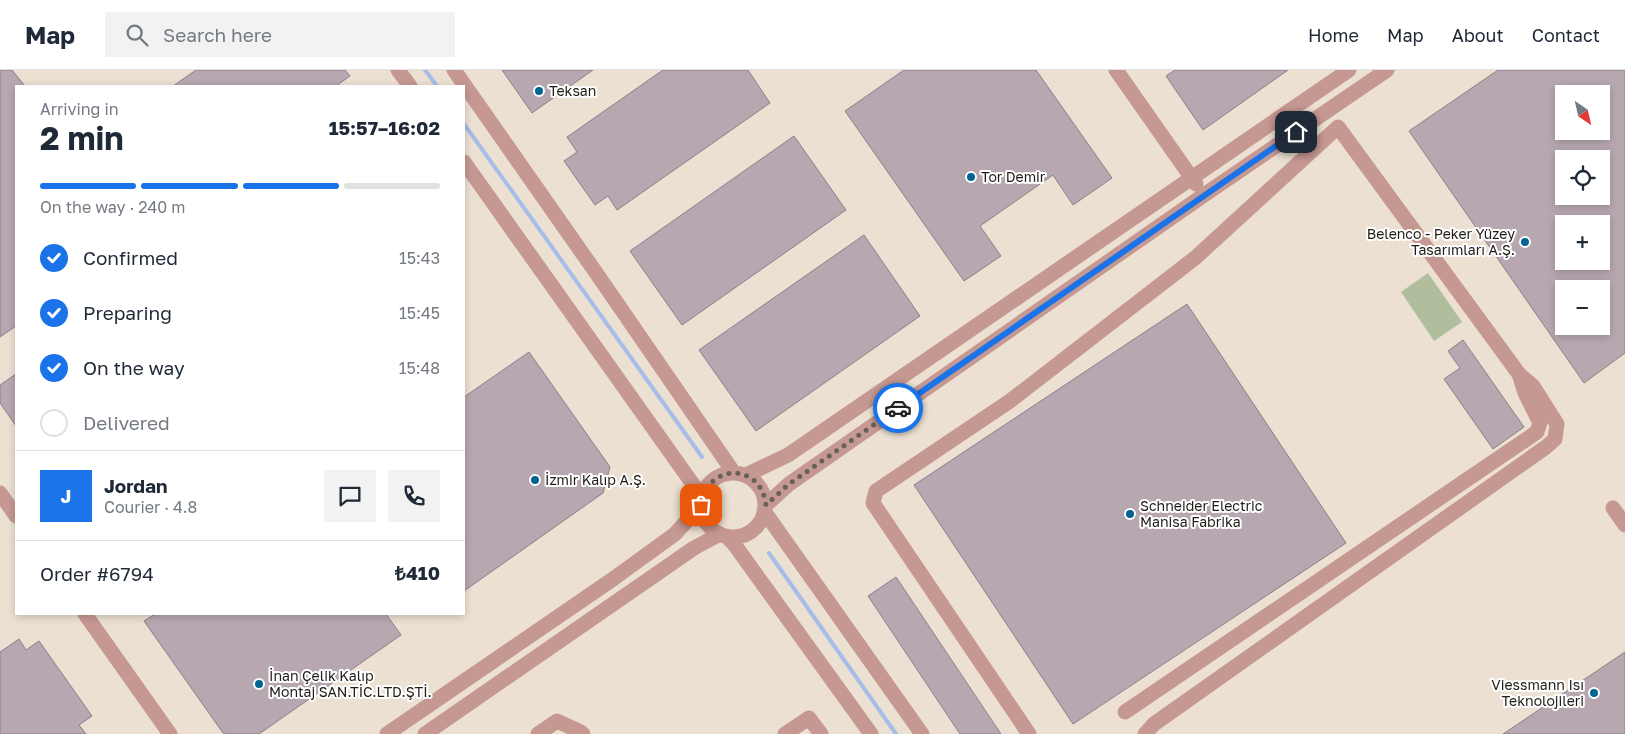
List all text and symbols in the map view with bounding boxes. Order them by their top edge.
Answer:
search box [105,12,455,57]
text: Map [25,20,75,49]
icon: search [123,21,151,49]
text: Search here [163,23,272,46]
text: Home [1308,24,1359,46]
text: Map [1387,24,1424,46]
text: About [1452,24,1504,46]
text: Contact [1532,24,1600,46]
place label: Teksan [549,82,596,99]
marker: Teksan [533,85,545,97]
north arrow [1555,85,1610,140]
map controls [1555,85,1610,335]
text: Arriving in [40,99,119,119]
pin [1275,111,1317,153]
text: 15:57–16:02 [329,116,440,139]
icon: home [1282,118,1310,146]
text: 2 min [40,119,124,157]
button: locate [1555,150,1610,205]
place label: Tor Demir [981,168,1046,185]
marker: Tor Demir [965,171,977,183]
text: On the way · 240 m [40,197,185,217]
button: + [1555,215,1610,270]
place label: Belenco - Peker Yüzey Tasarımları A.Ş. [1367,225,1515,258]
marker: Belenco - Peker Yüzey Tasarımları A.Ş. [1519,236,1531,248]
icon: check [40,244,68,272]
text: Confirmed [83,246,178,269]
text: 15:43 [399,248,440,268]
button: − [1555,280,1610,335]
icon: check [40,299,68,327]
text: Preparing [83,301,172,324]
text: 15:45 [399,303,440,323]
icon: check [40,354,68,382]
text: On the way [83,356,185,379]
text: 15:48 [399,358,440,378]
courier [873,383,923,433]
icon: car [884,394,912,422]
text: Delivered [83,411,170,434]
button: chat [324,470,376,522]
button: phone [388,470,440,522]
place label: İzmir Kalıp A.Ş. [545,471,646,488]
text: Jordan [104,474,168,497]
marker: İzmir Kalıp A.Ş. [529,474,541,486]
text: J [61,484,71,507]
pin [680,484,722,526]
icon: bag [687,491,715,519]
text: Courier · 4.8 [104,497,197,517]
place label: Schneider Electric Manisa Fabrika [1140,497,1263,530]
marker: Schneider Electric Manisa Fabrika [1124,508,1136,520]
text: ₺410 [395,561,440,584]
text: Order #6794 [40,562,154,585]
place label: İnan Çelik Kalıp Montaj SAN.TİC.LTD.ŞTİ. [269,667,432,700]
place label: Viessmann Isı Teknolojileri [1491,676,1584,709]
marker: İnan Çelik Kalıp Montaj SAN.TİC.LTD.ŞTİ. [253,678,265,690]
marker: Viessmann Isı Teknolojileri [1588,687,1600,699]

